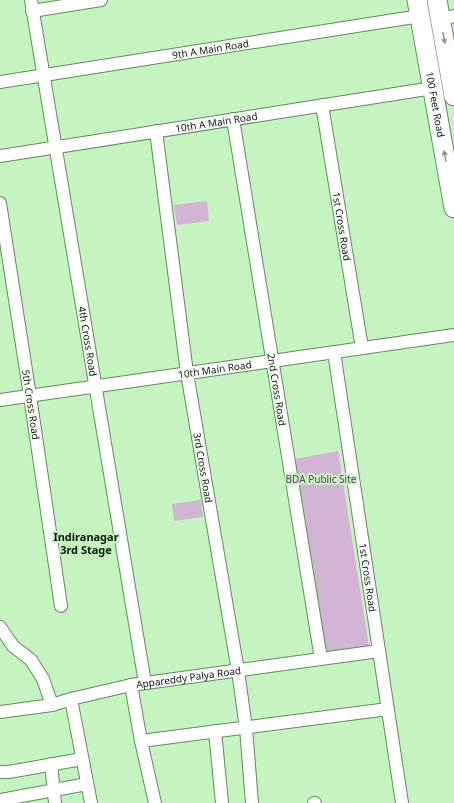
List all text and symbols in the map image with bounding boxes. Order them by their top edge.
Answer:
one-way arrow [441,32,447,44]
street label: 9th A Main Road [171,36,250,62]
street label: 100 Feet Road [423,70,448,138]
street label: 10th A Main Road [174,109,258,135]
one-way arrow [442,150,448,162]
street label: 1st Cross Road [329,191,355,262]
street label: 4th Cross Road [75,305,101,377]
street label: 2nd Cross Road [264,352,290,427]
street label: 10th Main Road [177,357,252,381]
street label: 5th Cross Road [19,369,43,441]
street label: 3rd Cross Road [190,431,216,504]
park label: BDA Public Site [286,472,357,486]
district label: Indiranagar 3rd Stage [53,529,119,557]
street label: 1st Cross Road [356,542,380,613]
street label: Appareddy Palya Road [135,663,242,691]

